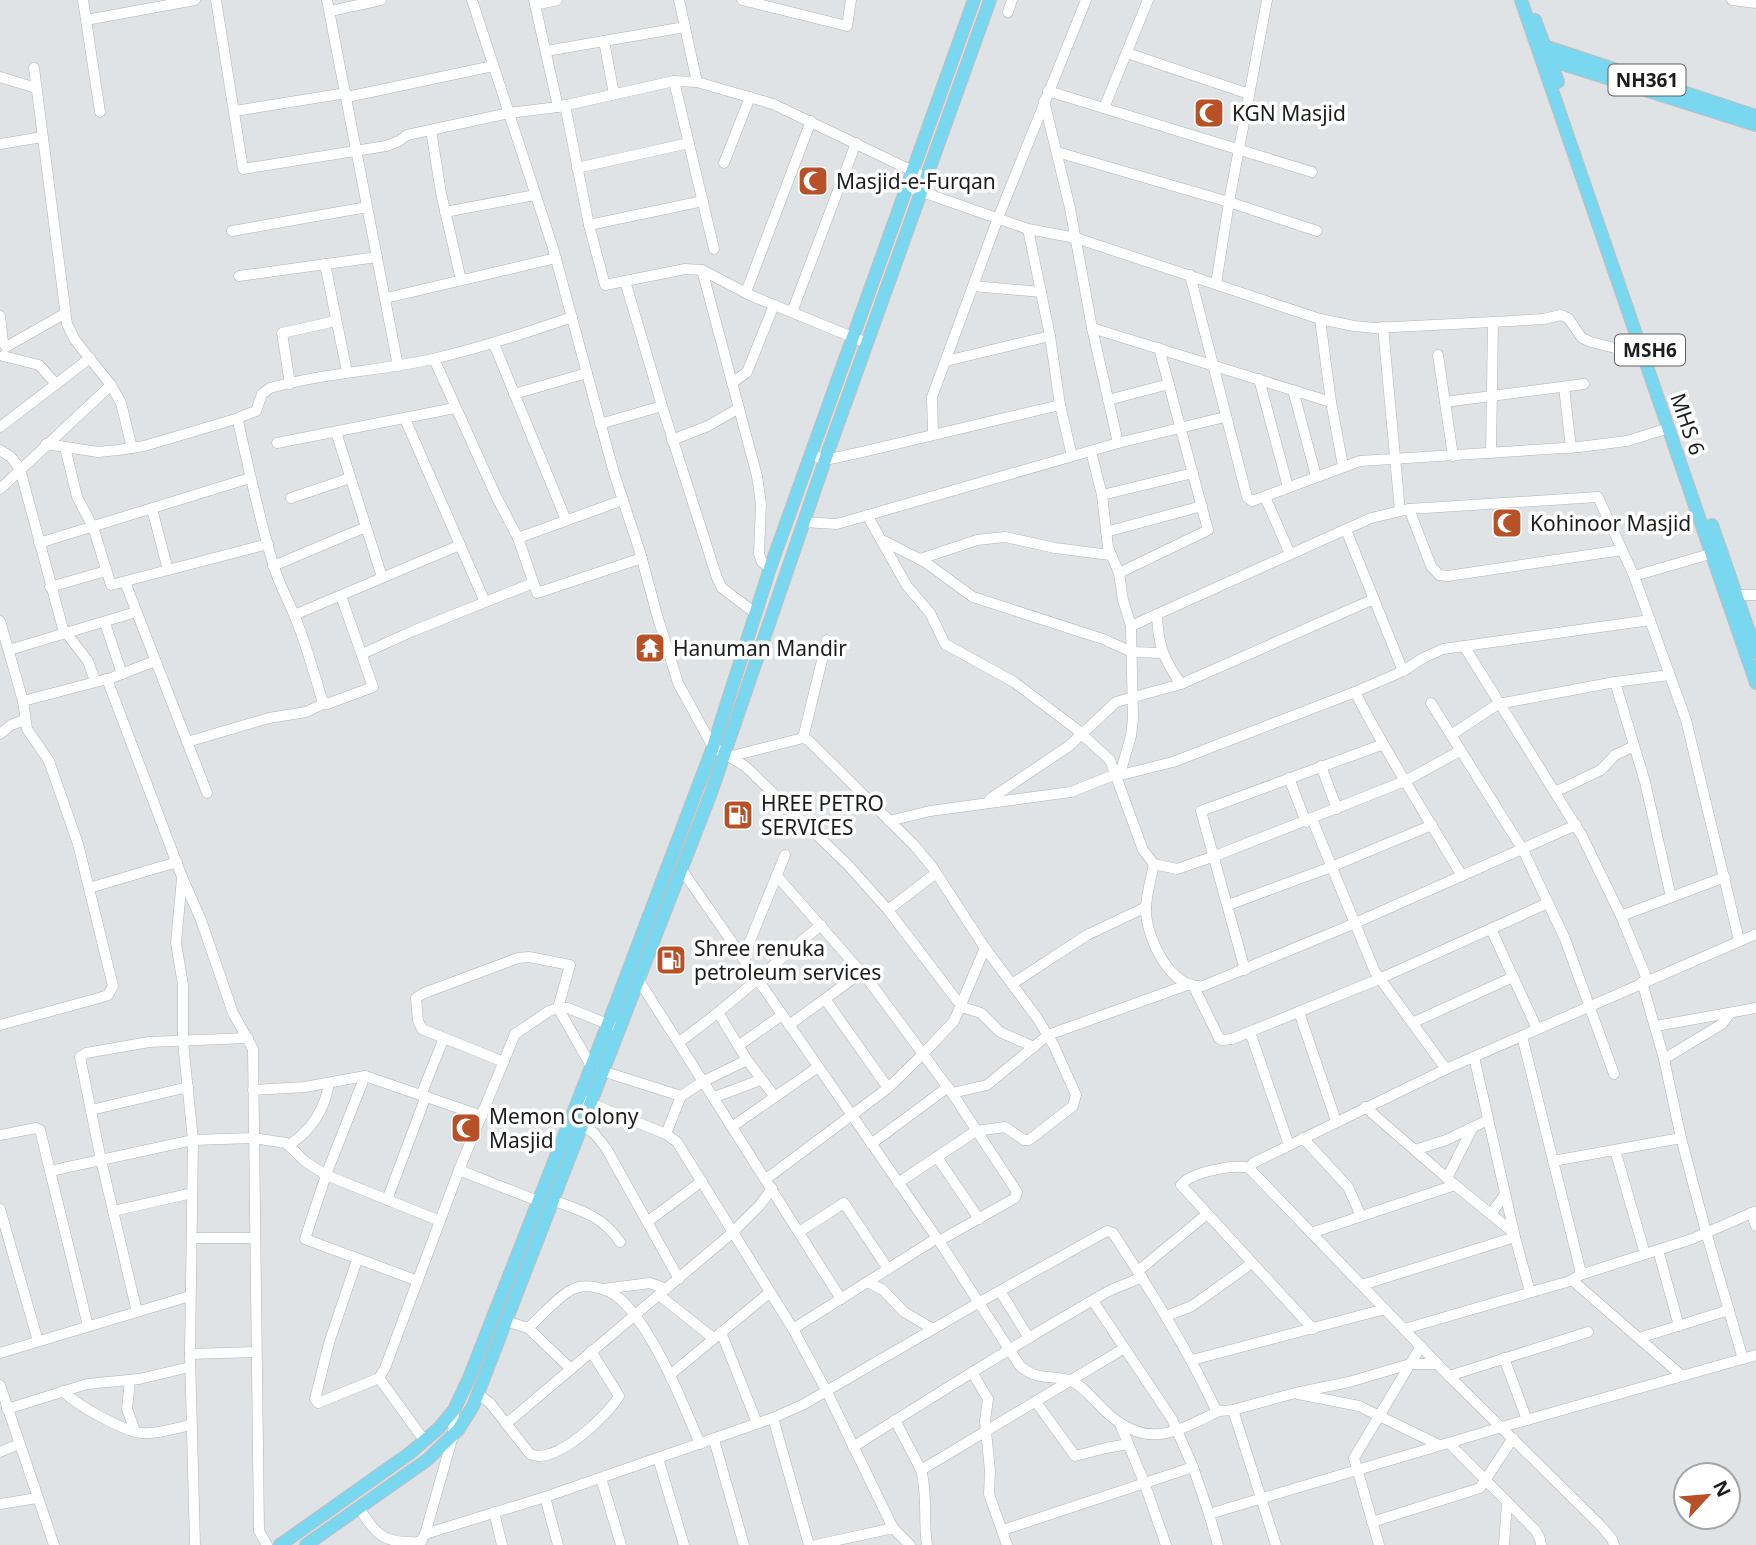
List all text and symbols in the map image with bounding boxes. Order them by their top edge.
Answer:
road number: NH361 [1608,64,1686,96]
mosque icon: KGN Masjid [1192,96,1226,130]
place label: KGN Masjid [1232,99,1346,127]
mosque icon: Masjid-e-Furqan [796,164,830,198]
place label: Masjid-e-Furqan [836,167,996,195]
road number: MSH6 [1615,334,1685,366]
street label: MHS 6 [1664,389,1712,459]
mosque icon: Kohinoor Masjid [1490,506,1524,540]
place label: Kohinoor Masjid [1530,509,1691,537]
temple icon: Hanuman Mandir [633,631,667,665]
place label: Hanuman Mandir [673,634,847,662]
place label: HREE PETRO SERVICES [761,789,884,841]
fuel station icon: HREE PETRO SERVICES [721,798,755,832]
place label: Shree renuka petroleum services [694,934,881,986]
fuel station icon: Shree renuka petroleum services [654,943,688,977]
place label: Memon Colony Masjid [489,1102,639,1154]
mosque icon: Memon Colony Masjid [449,1111,483,1145]
north arrow [1672,1461,1742,1531]
text: N [1707,1476,1737,1501]

